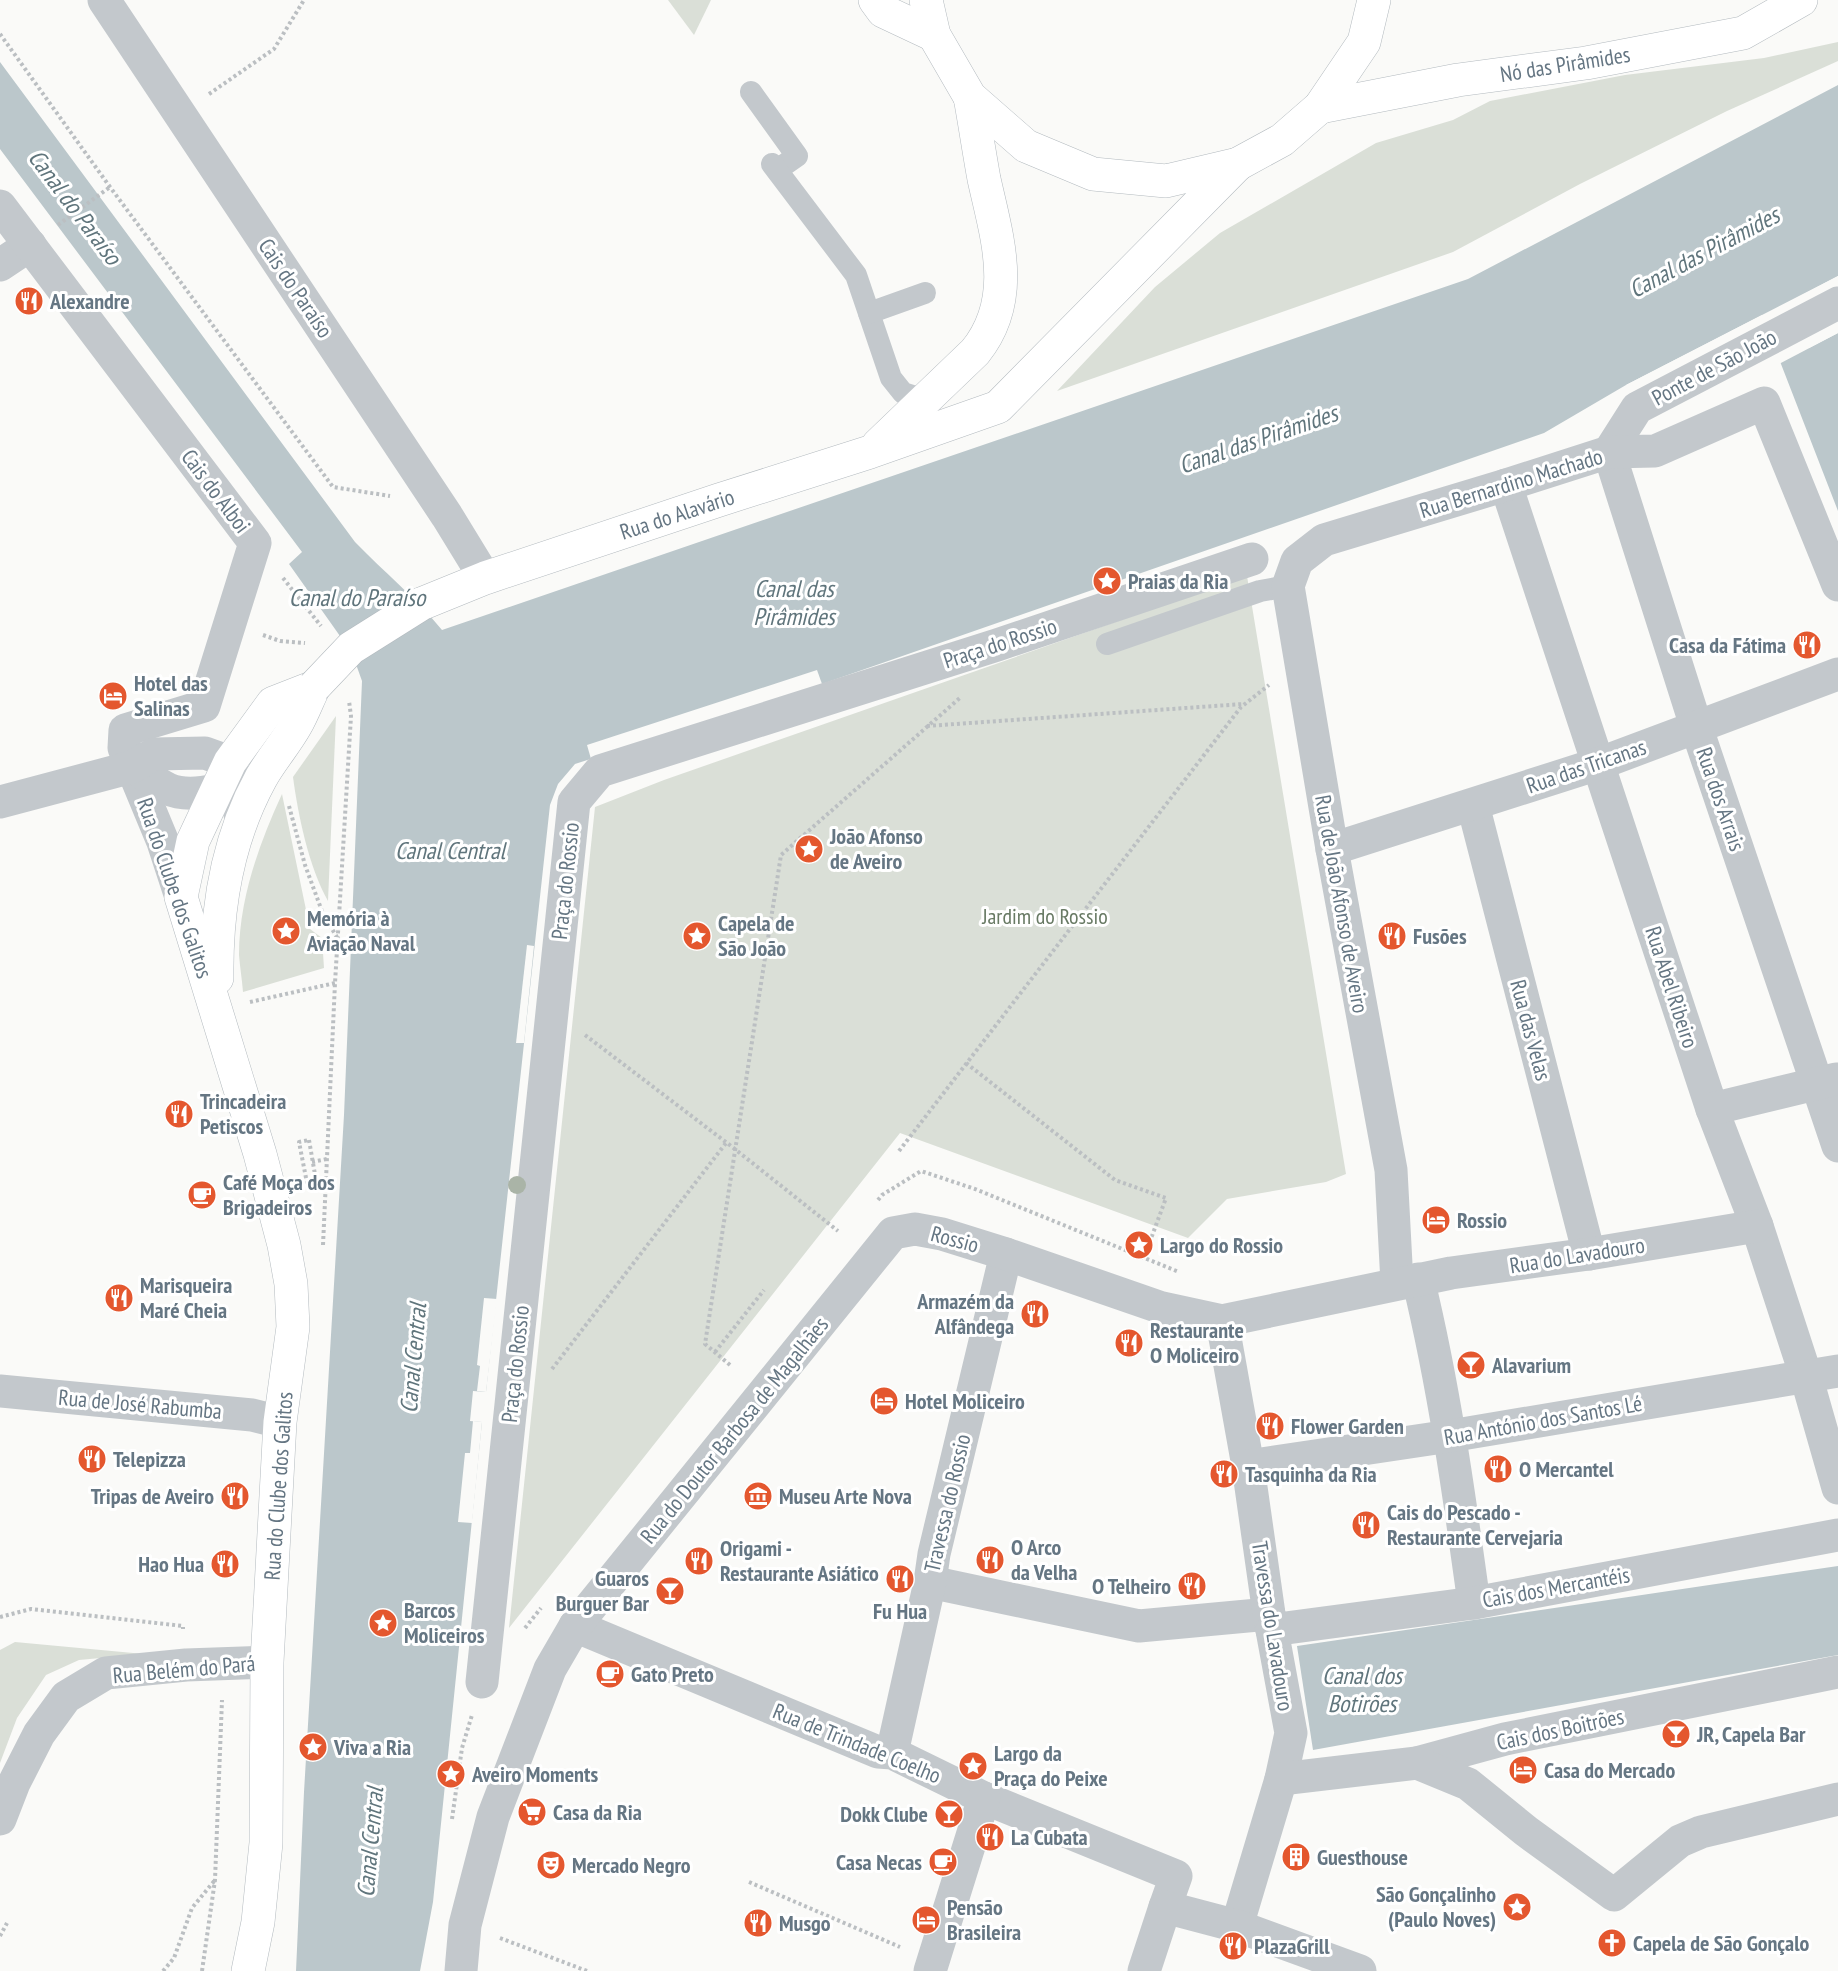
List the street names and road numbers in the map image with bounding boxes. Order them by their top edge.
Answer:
street label: Nó das Pirâmides [1498,40,1632,88]
street label: Cais do Paraíso [253,233,339,343]
street label: Ponte de São João [1647,323,1781,411]
street label: Rua Bernardino Machado [1416,442,1606,524]
street label: Cais do Alboi [175,443,257,539]
street label: Rua do Alavário [616,482,738,546]
street label: Praça do Rossio [940,612,1060,674]
street label: Rua das Tricanas [1522,732,1650,800]
street label: Rua dos Arrais [1690,744,1752,854]
street label: Rua de João Afonso de Aveiro [1309,793,1375,1015]
street label: Rua do Clube dos Galitos [131,794,219,982]
street label: Praça do Rossio [545,821,585,941]
street label: Rua Abel Ribeiro [1639,923,1705,1051]
street label: Rua das Velas [1504,977,1558,1083]
street label: Rossio [928,1219,982,1259]
street label: Rua do Lavadouro [1507,1231,1647,1279]
street label: Praça do Rossio [495,1304,535,1424]
street label: Rua do Doutor Barbosa de Magalhães [634,1311,834,1549]
street label: Rua de José Rabumba [57,1383,223,1425]
street label: Rua António dos Santos Lé [1442,1389,1644,1451]
street label: Rua do Clube dos Galitos [257,1391,299,1581]
street label: Travessa do Rossio [918,1431,976,1575]
street label: Travessa do Lavadouro [1246,1539,1300,1713]
street label: Cais dos Mercantéis [1480,1560,1632,1614]
street label: Rua Belém do Pará [112,1649,256,1689]
street label: Rua de Trindade Coelho [769,1697,945,1789]
street label: Cais dos Boitrões [1494,1702,1626,1756]

